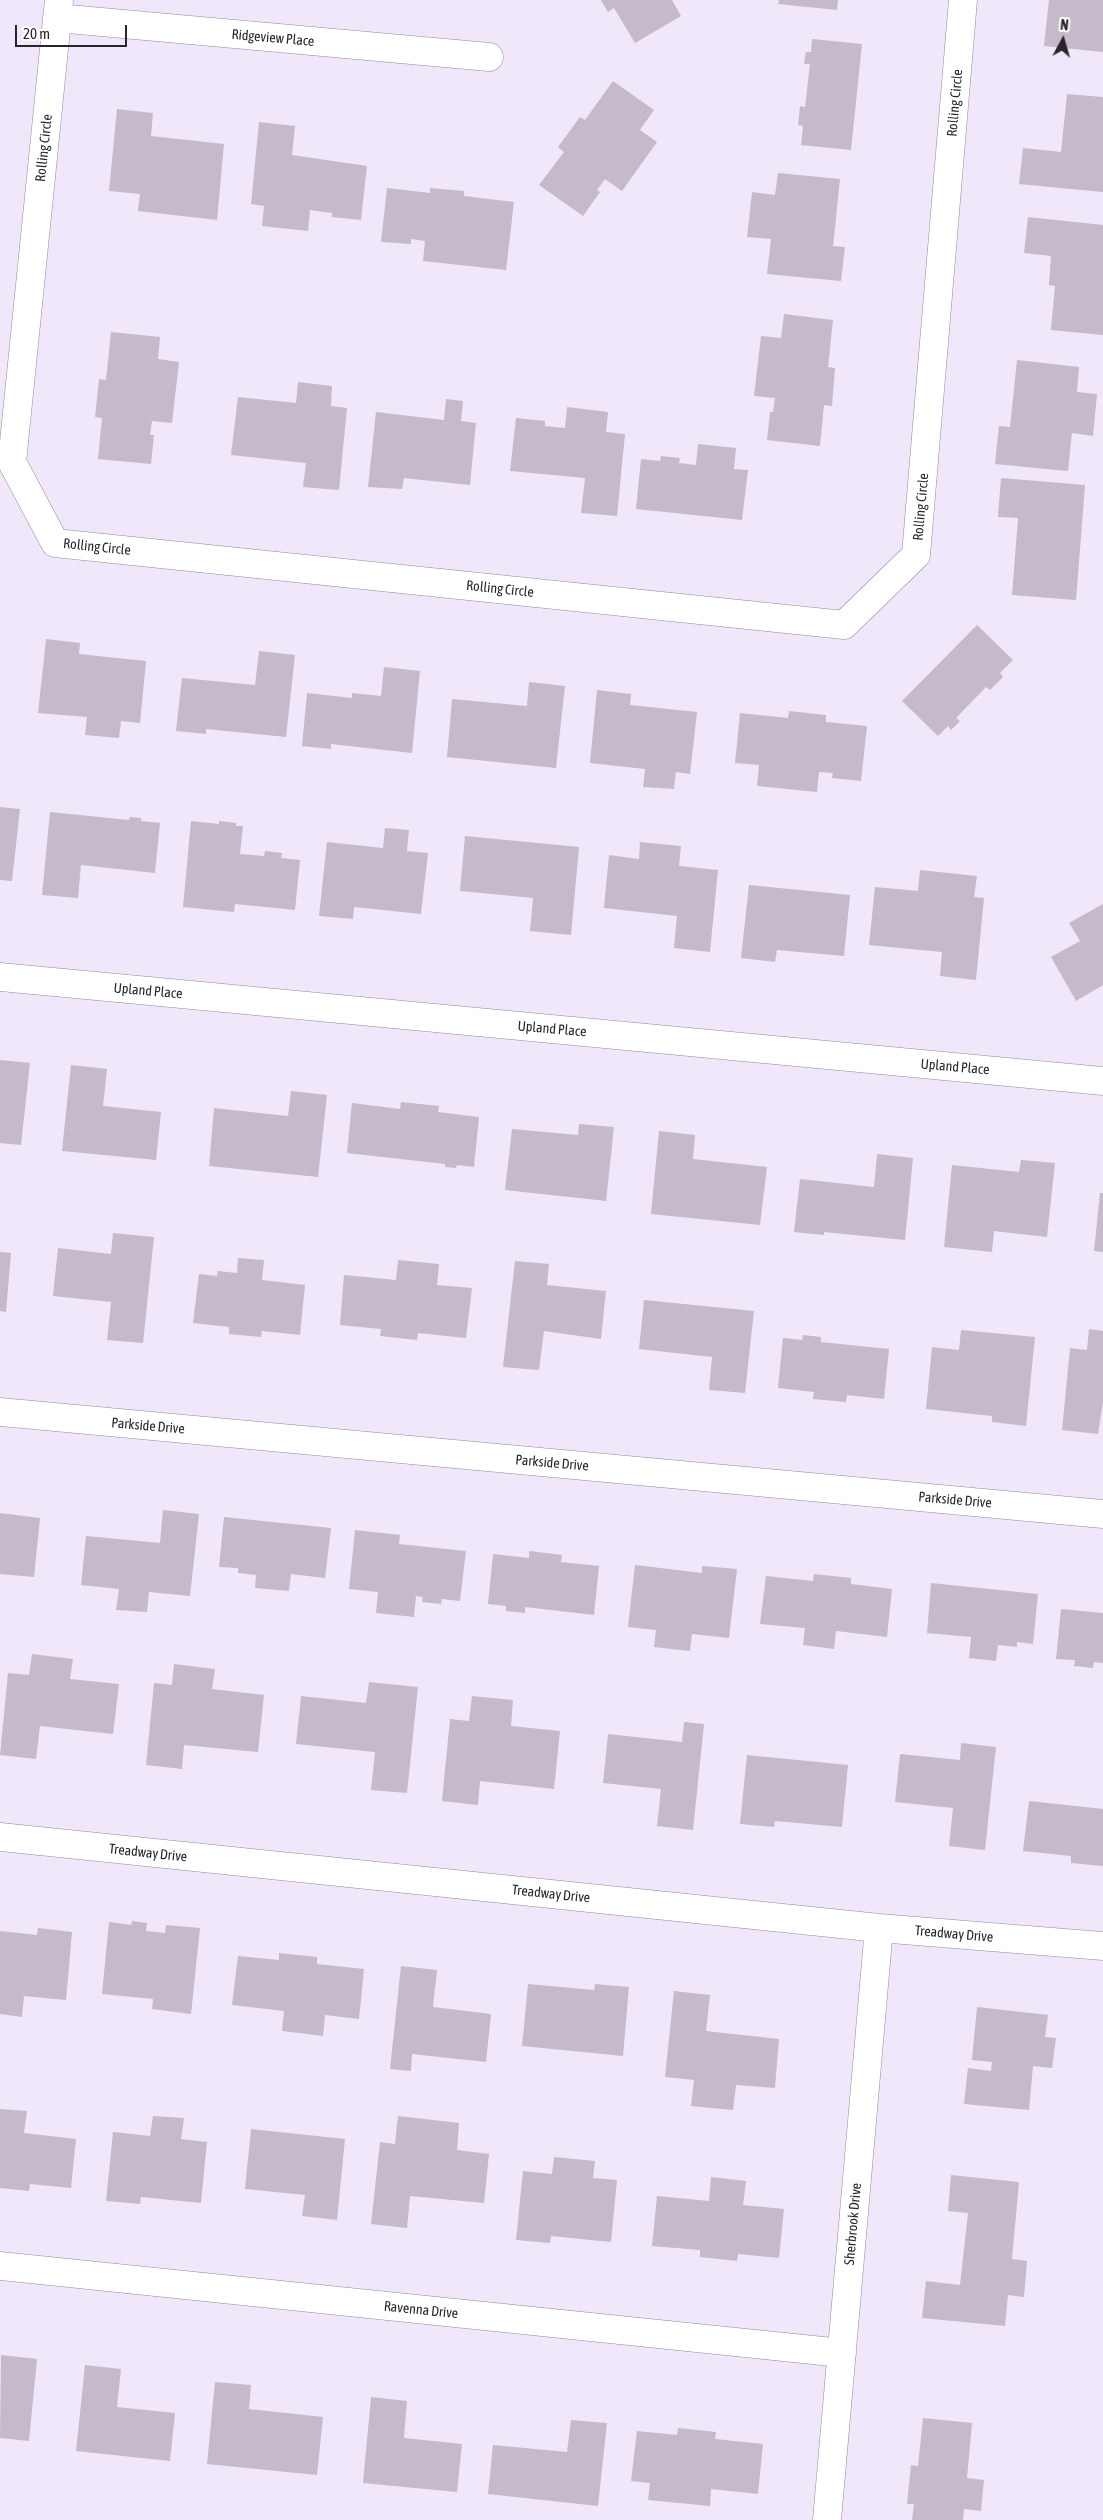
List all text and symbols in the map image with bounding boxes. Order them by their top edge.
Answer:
scale bar [18,15,130,47]
north arrow [1038,15,1088,65]
text: N [1060,17,1070,33]
text: 20 m [23,25,50,42]
street label: Ridgeview Place [231,26,315,50]
street label: Rolling Circle [944,69,966,137]
street label: Rolling Circle [32,113,56,183]
street label: Rolling Circle [910,473,932,541]
street label: Rolling Circle [62,535,132,559]
street label: Rolling Circle [465,577,535,601]
street label: Upland Place [113,980,183,1002]
street label: Upland Place [517,1018,587,1040]
street label: Upland Place [920,1056,990,1078]
street label: Parkside Drive [111,1414,185,1438]
street label: Parkside Drive [515,1451,589,1475]
street label: Parkside Drive [918,1488,992,1512]
street label: Treadway Drive [108,1841,188,1865]
street label: Treadway Drive [511,1882,591,1906]
street label: Treadway Drive [914,1922,994,1946]
street label: Sherbrook Drive [841,2182,865,2266]
street label: Ravenna Drive [383,2298,459,2322]

